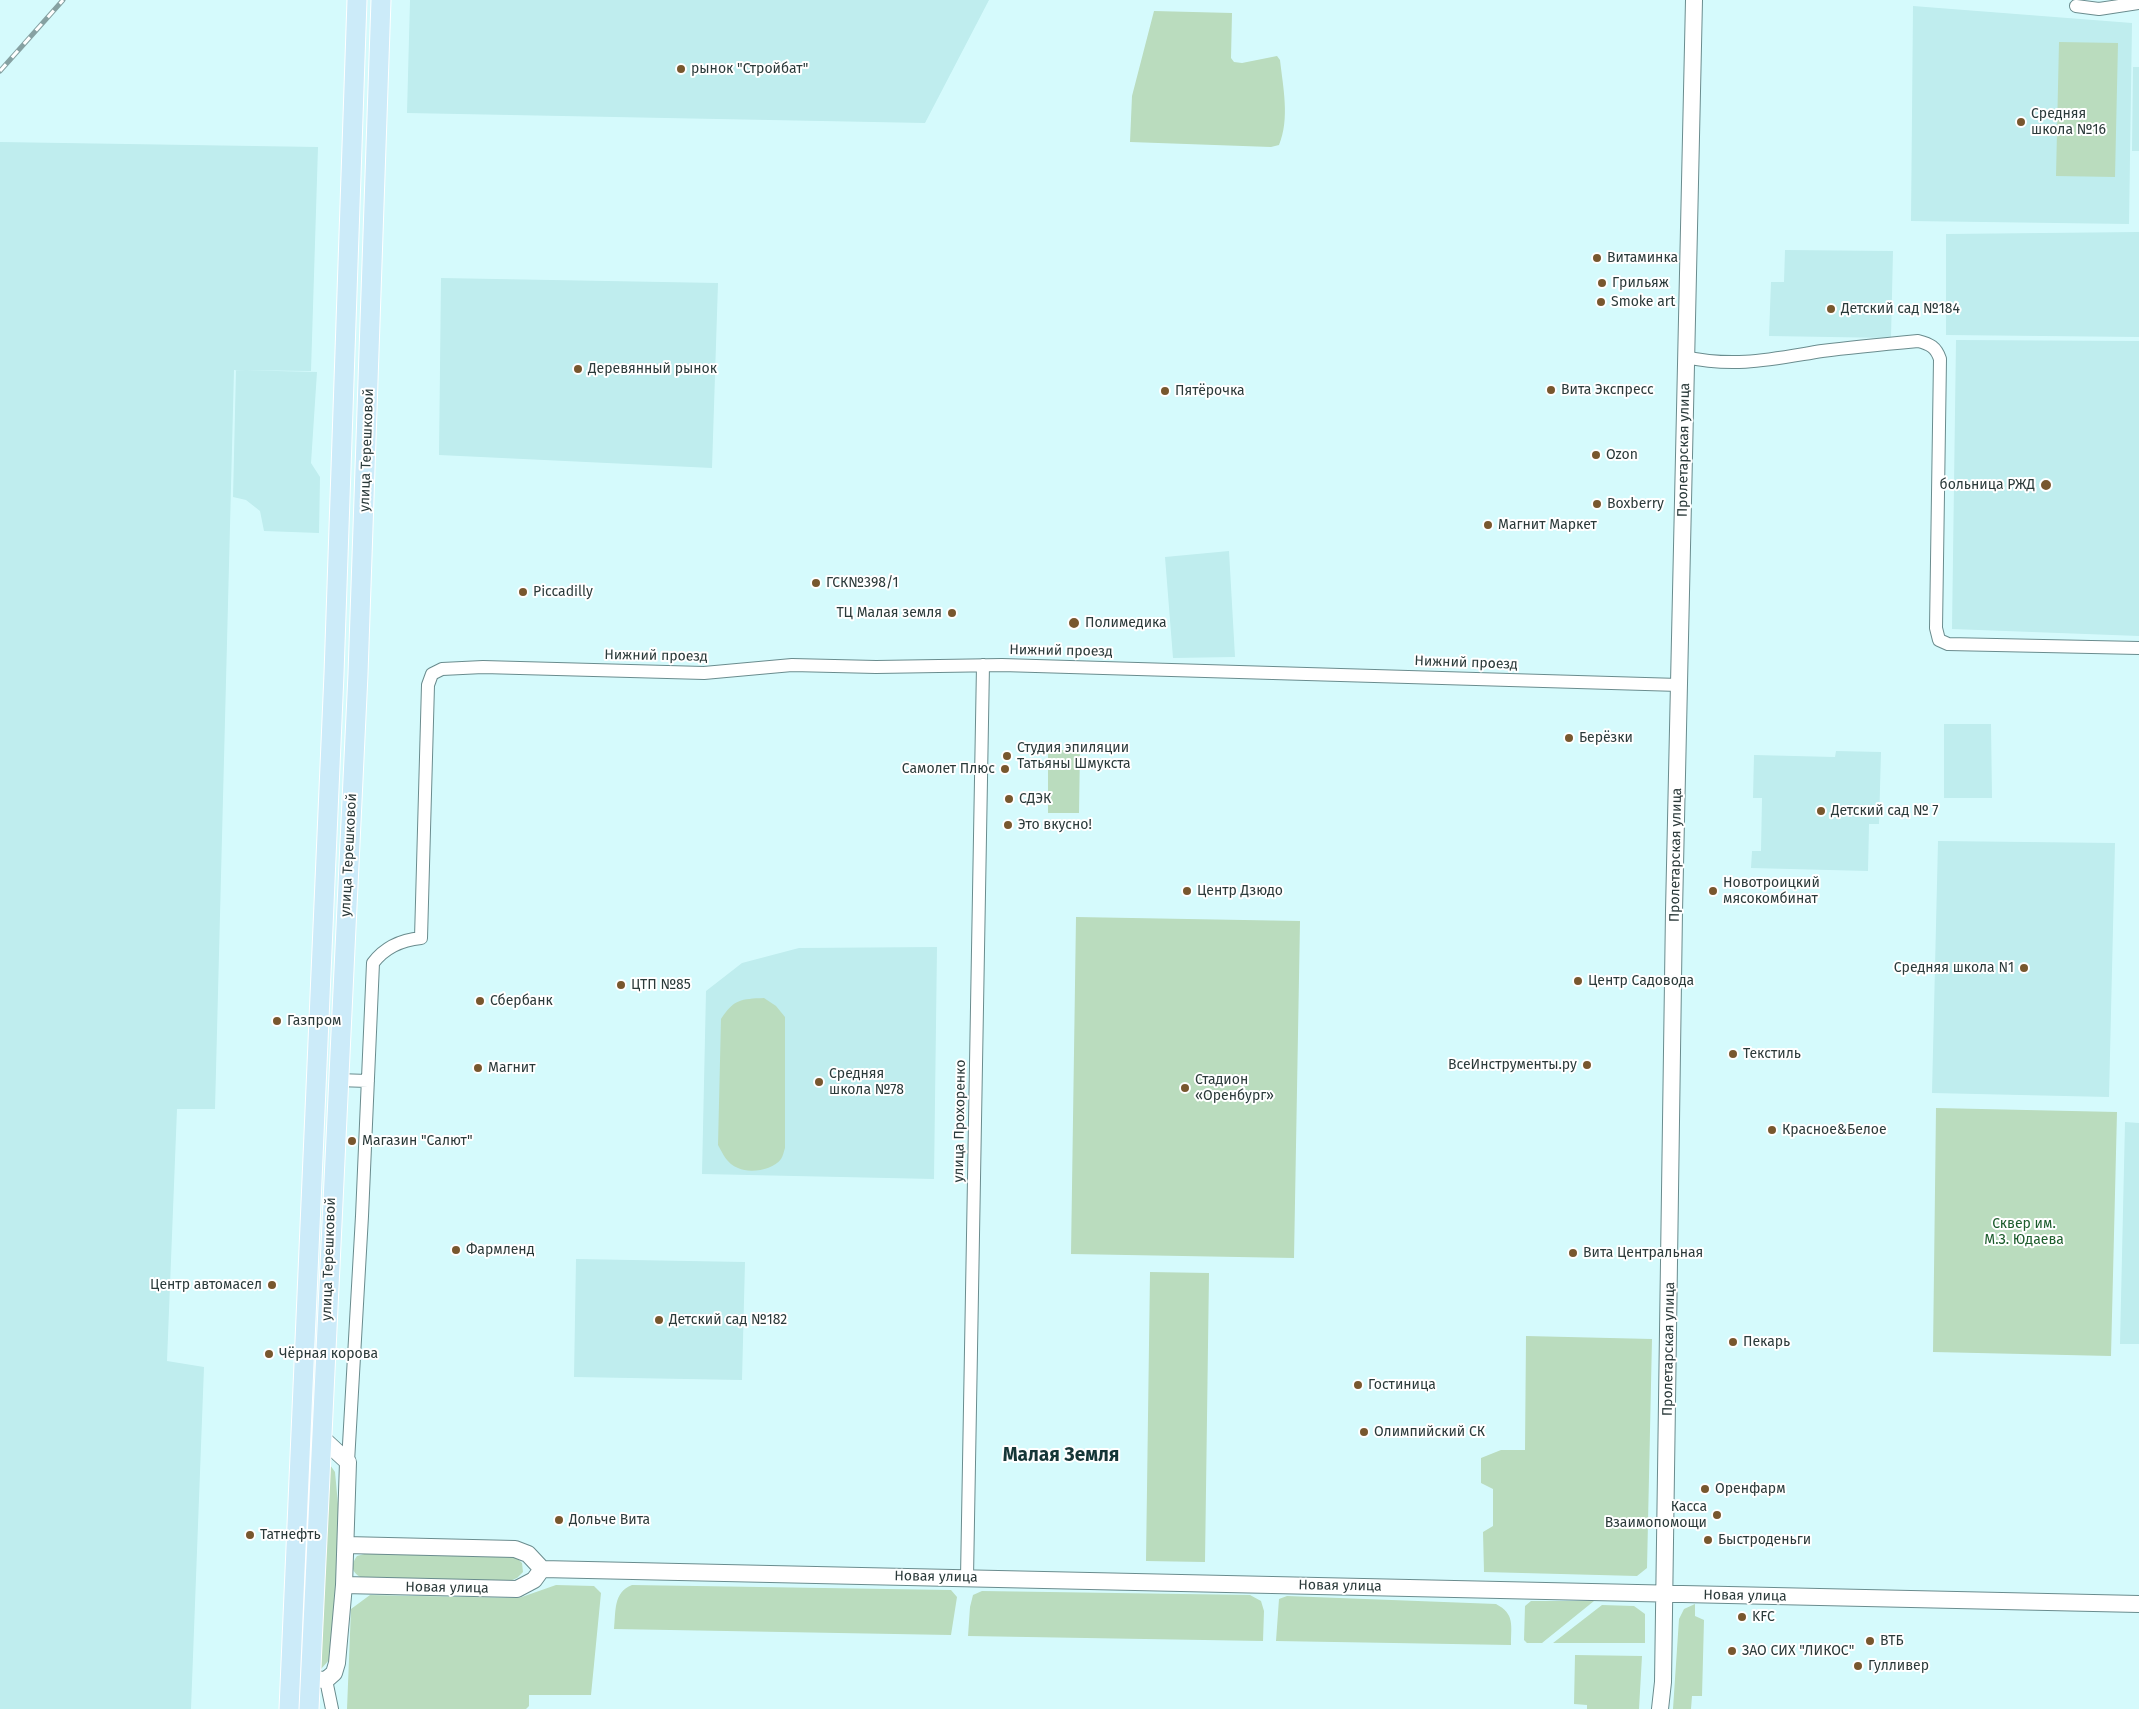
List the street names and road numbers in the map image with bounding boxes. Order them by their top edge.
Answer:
street label: Пролетарская улица [1674,383,1694,517]
street label: улица Терешковой [356,388,378,512]
street label: Нижний проезд [1009,642,1113,660]
street label: Нижний проезд [604,647,708,665]
street label: Нижний проезд [1414,653,1518,673]
street label: Пролетарская улица [1666,788,1686,922]
street label: улица Терешковой [337,793,361,917]
street label: улица Прохоренко [951,1059,969,1183]
street label: улица Терешковой [318,1197,340,1321]
street label: Пролетарская улица [1659,1282,1679,1416]
street label: Новая улица [894,1568,978,1586]
street label: Новая улица [1298,1577,1382,1595]
street label: Новая улица [405,1579,489,1597]
street label: Новая улица [1703,1587,1787,1605]

